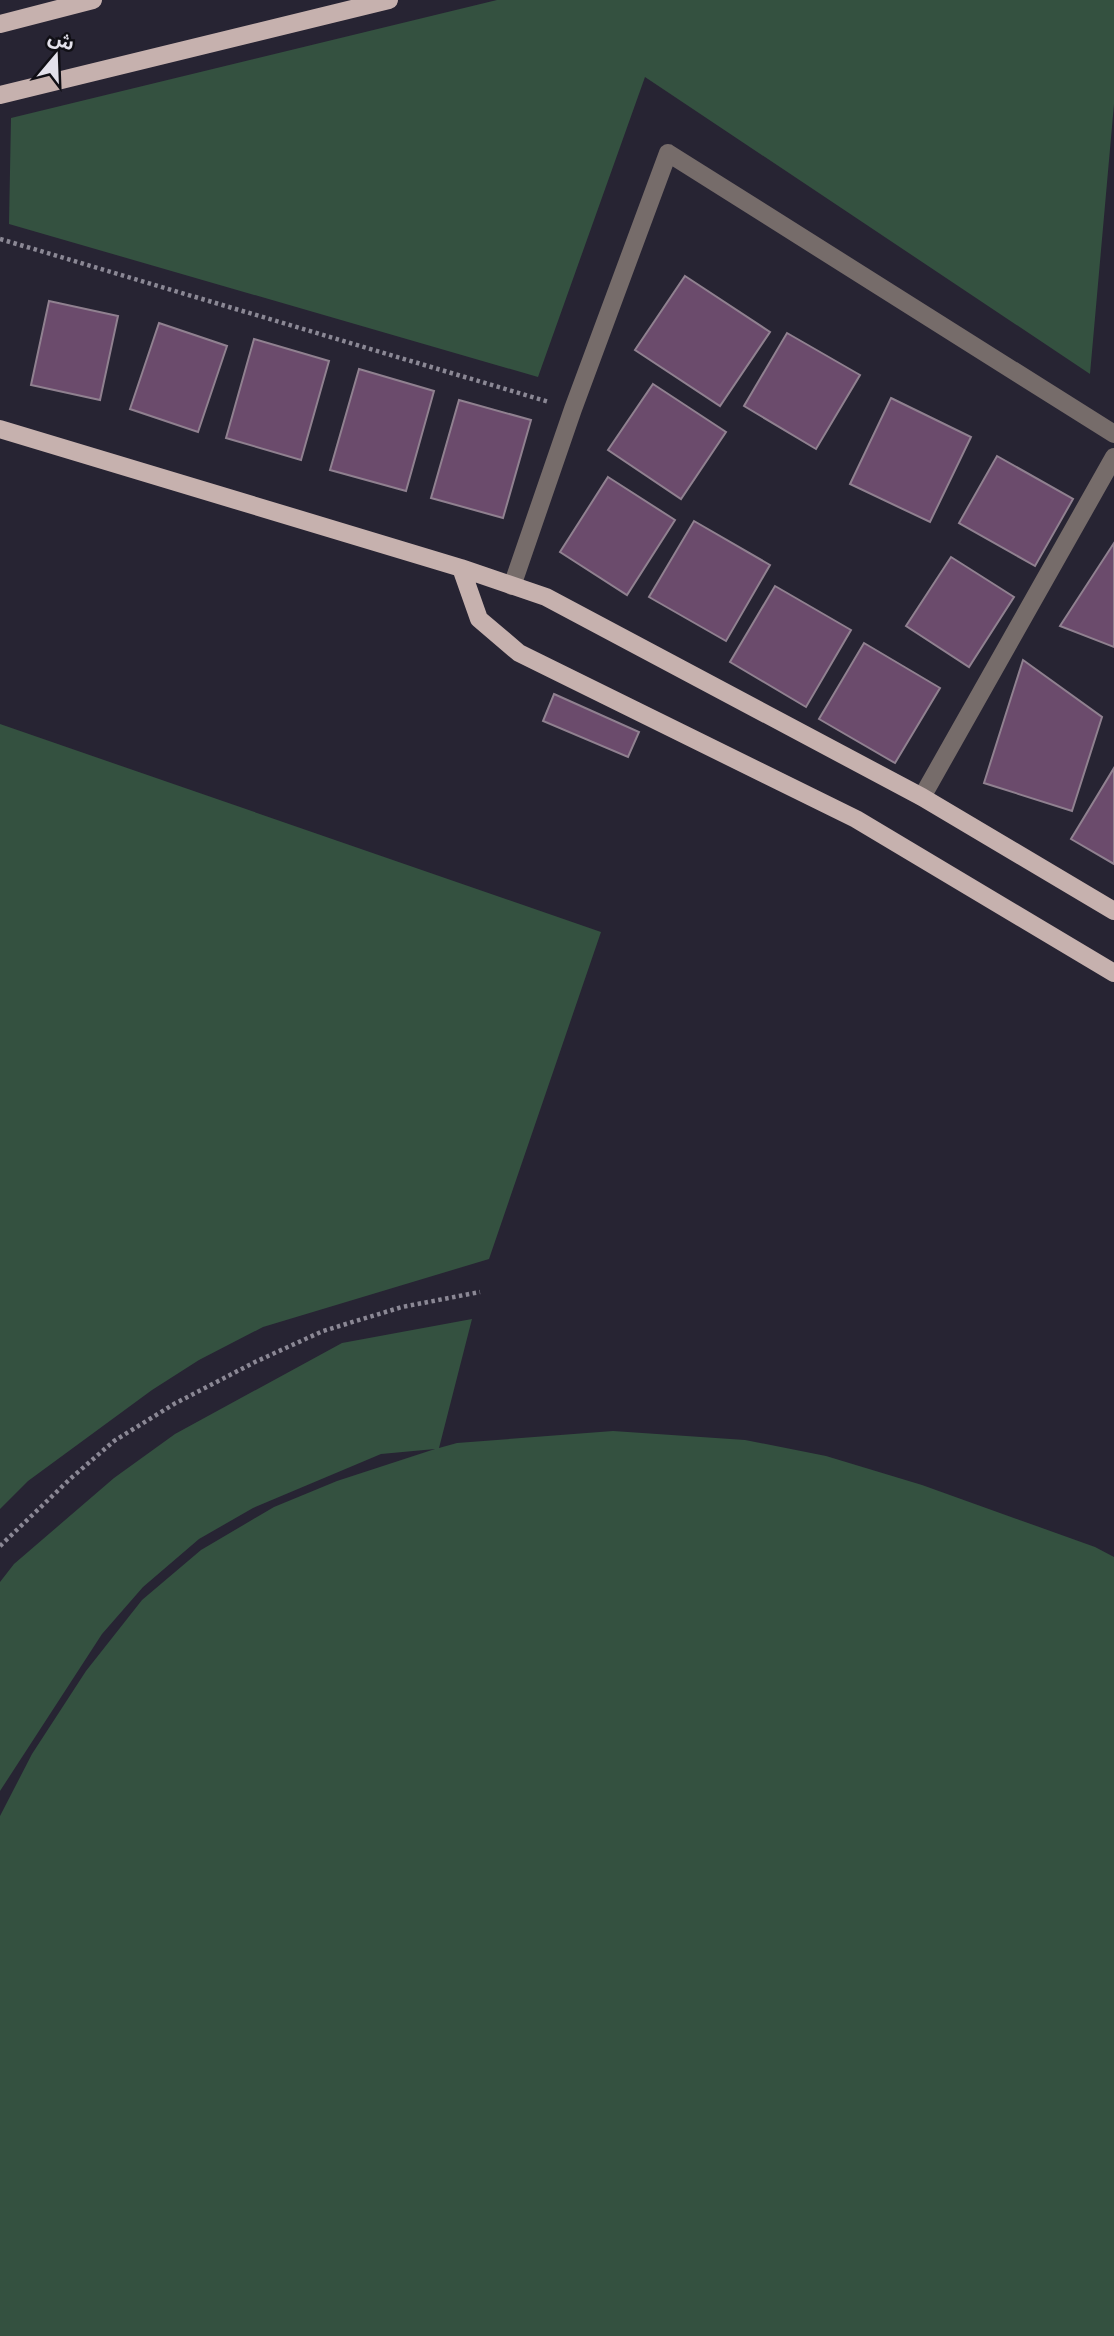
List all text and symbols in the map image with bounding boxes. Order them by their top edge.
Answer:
north arrow [21,21,91,91]
text: ش [45,23,78,56]

